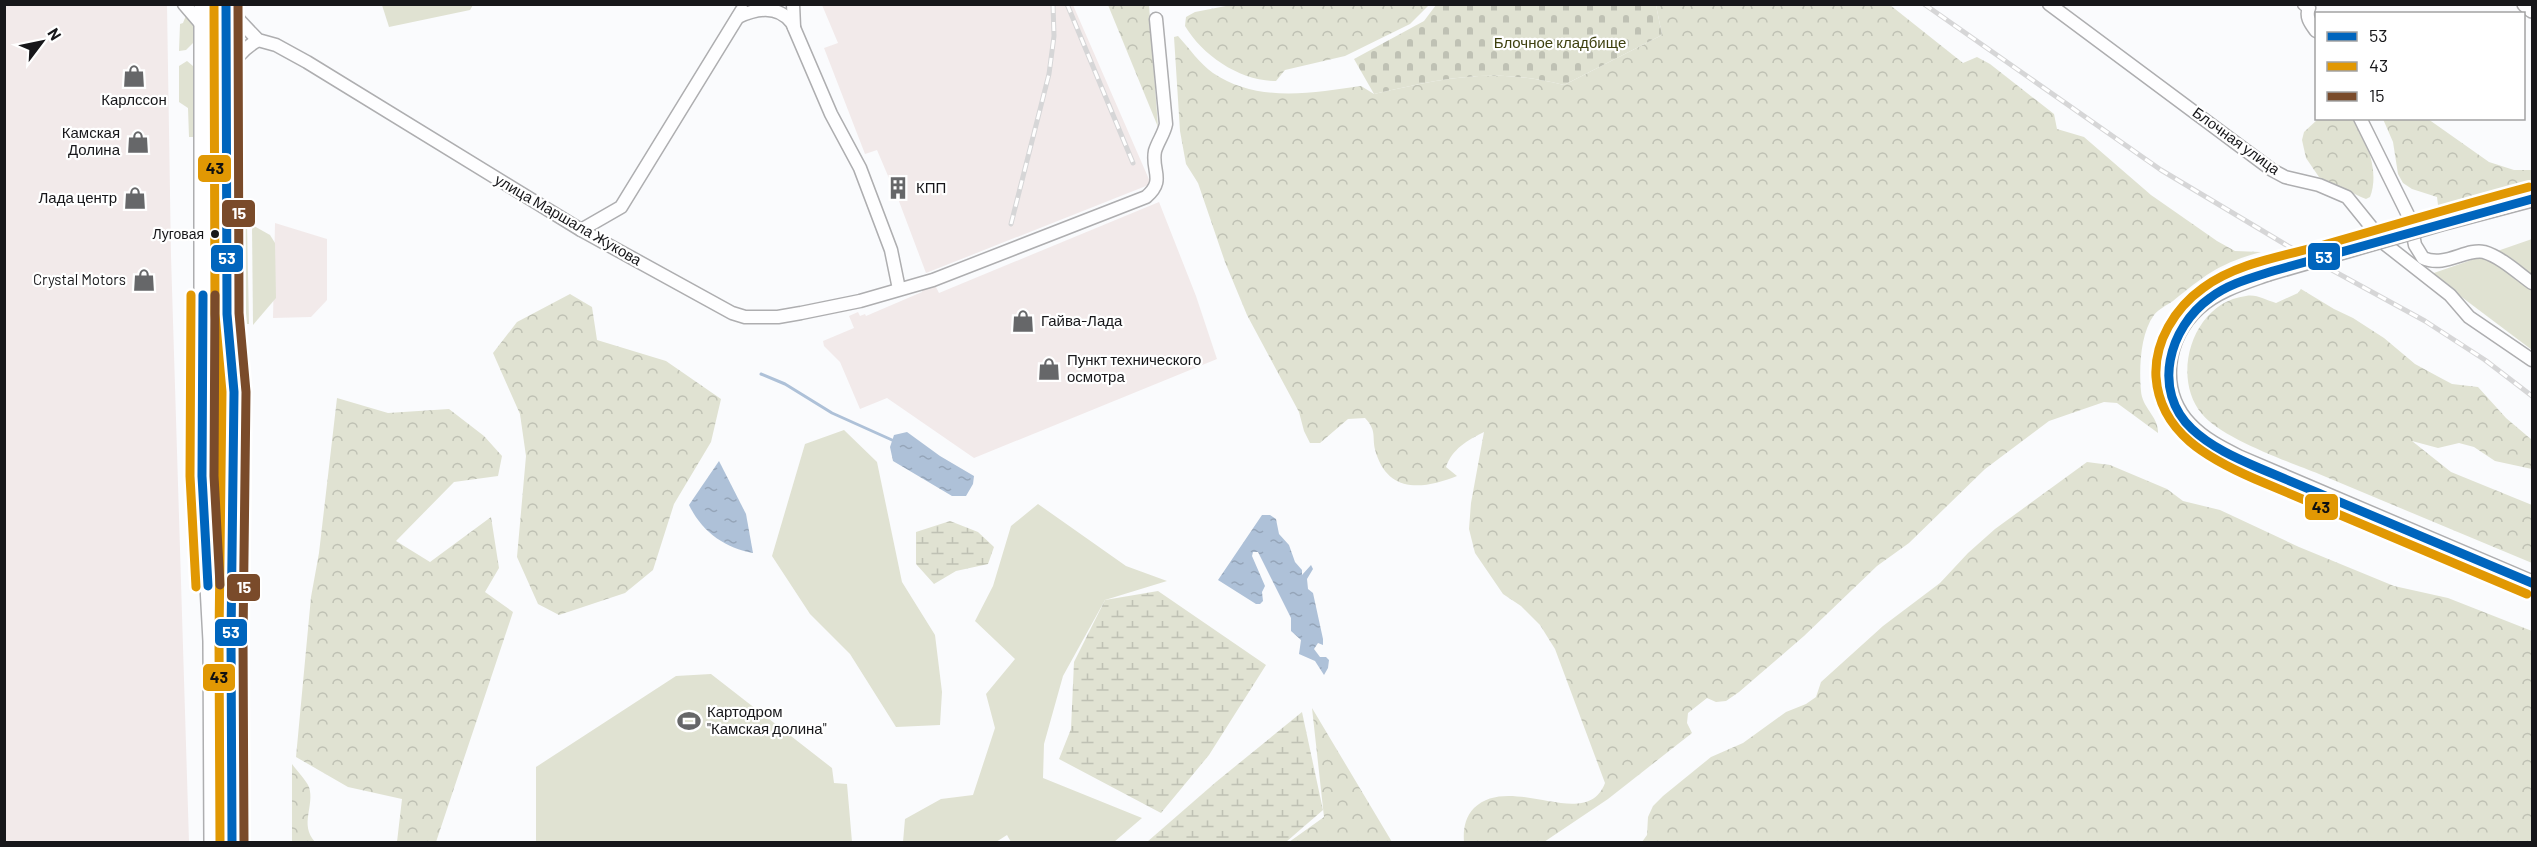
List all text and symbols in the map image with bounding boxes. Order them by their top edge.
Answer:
north arrow [12,12,72,72]
legend [2315,12,2525,120]
text: N [44,24,66,43]
text: 53 [2369,24,2388,46]
park label: Блочное кладбище [1494,33,1626,51]
text: 43 [2369,54,2388,76]
shop icon: Карлссон [121,63,147,89]
text: 15 [2369,84,2385,106]
place label: Карлссон [101,90,167,108]
street label: Блочная улица [2189,103,2284,178]
place label: Камская Долина [62,123,121,158]
shop icon: Камская Долина [125,129,151,155]
line badge: 43 [197,154,232,183]
text: 43 [206,158,224,177]
street label: улица Маршала Жукова [492,170,646,269]
building icon: КПП [885,175,911,201]
place label: КПП [916,178,946,196]
shop icon: Лада центр [122,185,148,211]
place label: Лада центр [38,188,117,206]
line badge: 15 [221,199,256,228]
text: 15 [232,203,247,222]
place label: Луговая [152,225,204,242]
marker: Луговая [209,228,221,240]
line badge: 53 [2307,242,2341,271]
line badge: 53 [210,244,244,273]
text: 53 [2315,247,2333,266]
text: 53 [218,248,236,267]
shop icon: Crystal Motors [131,267,157,293]
place label: Crystal Motors [33,270,126,288]
shop icon: Гайва-Лада [1010,308,1036,334]
place label: Гайва-Лада [1041,311,1123,329]
place label: Пункт технического осмотра [1067,350,1201,385]
shop icon: Пункт технического осмотра [1036,356,1062,382]
line badge: 43 [2304,493,2339,521]
text: 43 [2312,497,2330,516]
line badge: 15 [226,573,261,602]
text: 15 [237,577,252,596]
line badge: 53 [214,618,248,647]
text: 53 [222,622,240,641]
line badge: 43 [202,663,236,692]
text: 43 [210,667,228,686]
place label: Картодром "Камская долина" [707,702,827,737]
sports icon: Картодром "Камская долина" [676,708,702,734]

